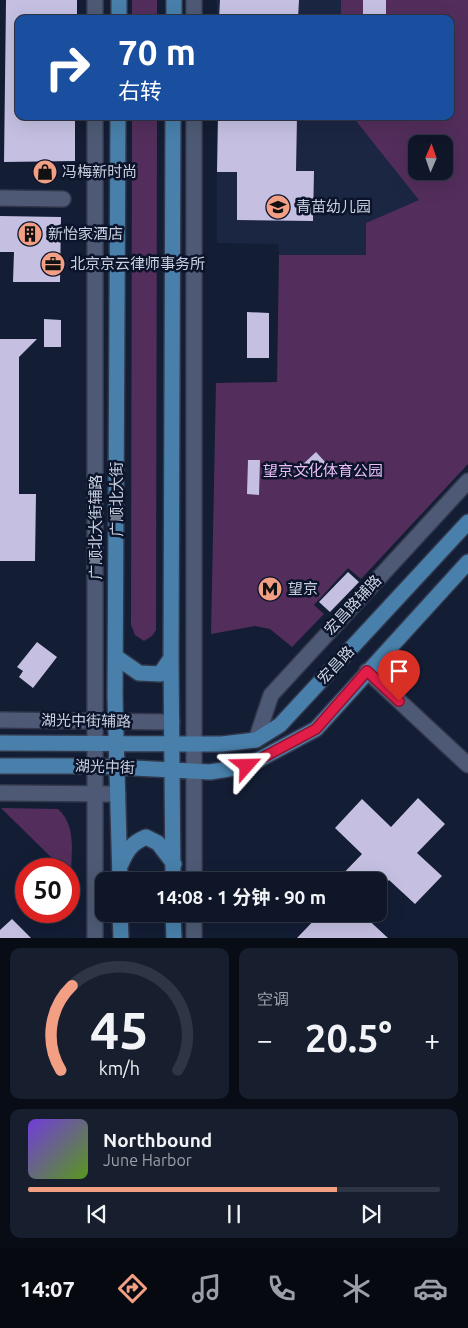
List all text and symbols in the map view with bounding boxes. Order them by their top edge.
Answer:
text: 70 m [118,32,196,72]
icon: right [35,35,100,100]
text: 右转 [118,78,162,103]
north arrow [408,135,452,180]
map controls [408,135,453,180]
shop icon: 冯梅新时尚 [32,159,58,185]
place label: 冯梅新时尚 [62,163,137,180]
school or university icon: 青苗幼儿园 [265,194,291,220]
place label: 青苗幼儿园 [296,198,371,215]
building icon: 新怡家酒店 [17,221,43,247]
place label: 新怡家酒店 [48,225,123,242]
office icon: 北京京云律师事务所 [40,251,66,277]
place label: 北京京云律师事务所 [70,255,205,272]
street label: 广顺北大街 [108,461,125,537]
park label: 望京文化体育公园 [263,462,383,479]
street label: 广顺北大街辅路 [87,474,104,580]
street label: 宏昌路辅路 [321,571,384,638]
metro station icon: 望京 [257,576,283,602]
place label: 望京 [288,580,318,597]
street label: 宏昌路 [314,642,357,687]
pin [378,650,420,701]
icon: arrive [385,657,413,685]
street label: 湖光中街辅路 [41,711,131,730]
position arrow [220,739,272,791]
street label: 湖光中街 [75,757,135,776]
speed limit sign: 50 [15,858,80,923]
text: 14:08 · 1 分钟 · 90 m [156,886,326,908]
text: 空调 [257,990,289,1008]
text: 45 [90,1001,149,1059]
text: 20.5° [305,1017,392,1059]
text: − [257,1024,273,1055]
text: + [424,1024,440,1055]
text: km/h [99,1058,140,1078]
text: Northbound [103,1129,212,1151]
text: June Harbor [103,1151,192,1169]
icon: previous [83,1200,111,1228]
icon: pause [220,1200,248,1228]
icon: next [357,1200,385,1228]
icon: directions [115,1271,150,1306]
icon: music [189,1271,224,1306]
icon: phone [264,1271,299,1306]
icon: climate [339,1271,374,1306]
icon: car [413,1271,448,1306]
text: 14:07 [20,1276,75,1301]

